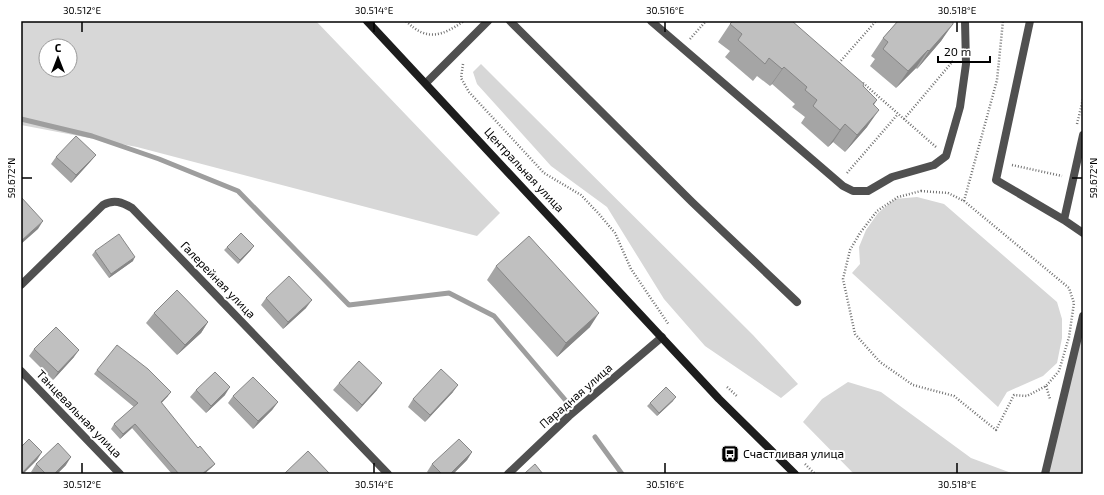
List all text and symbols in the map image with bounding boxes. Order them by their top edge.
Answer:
text: 30.512°E [63,4,101,16]
text: 30.514°E [355,4,394,16]
text: 30.516°E [646,4,684,16]
text: 30.518°E [938,4,977,16]
north arrow [38,38,78,78]
scale bar [938,38,990,64]
text: С [55,41,62,54]
text: 20 m [944,44,971,58]
street label: Центральная улица [481,124,568,215]
text: 59.672°N [5,158,17,198]
text: 59.672°N [1087,158,1099,198]
street label: Галерейная улица [178,238,259,321]
street label: Парадная улица [536,360,615,431]
street label: Танцевальная улица [33,366,125,461]
bus stop icon: Счастливая улица [720,444,740,464]
place label: Счастливая улица [743,446,844,461]
text: 30.512°E [63,478,101,490]
text: 30.514°E [355,478,394,490]
text: 30.516°E [646,478,684,490]
text: 30.518°E [938,478,977,490]

